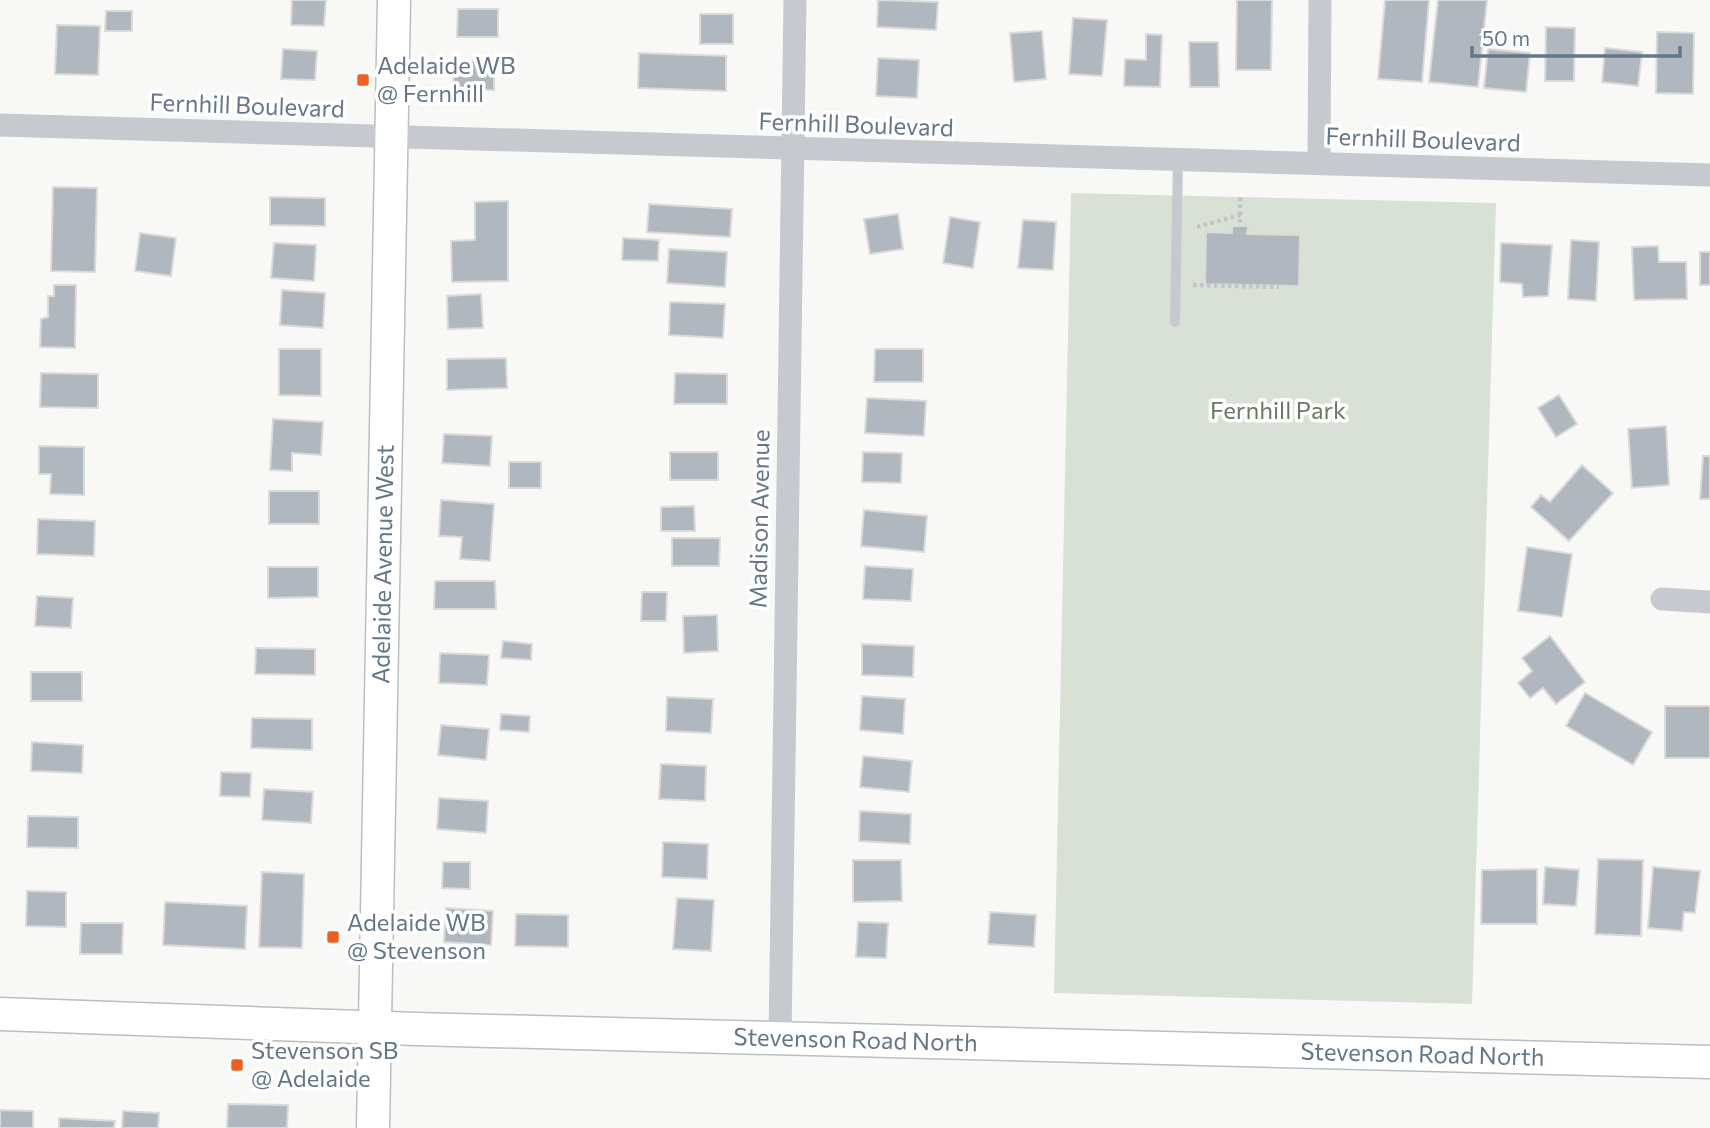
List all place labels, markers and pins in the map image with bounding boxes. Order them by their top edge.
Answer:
place label: Adelaide WB @ Fernhill [377,50,515,107]
marker: Adelaide WB @ Fernhill [355,72,371,88]
place label: Adelaide WB @ Stevenson [347,907,486,964]
marker: Adelaide WB @ Stevenson [325,929,341,945]
place label: Stevenson SB @ Adelaide [251,1035,398,1092]
marker: Stevenson SB @ Adelaide [229,1057,245,1073]

